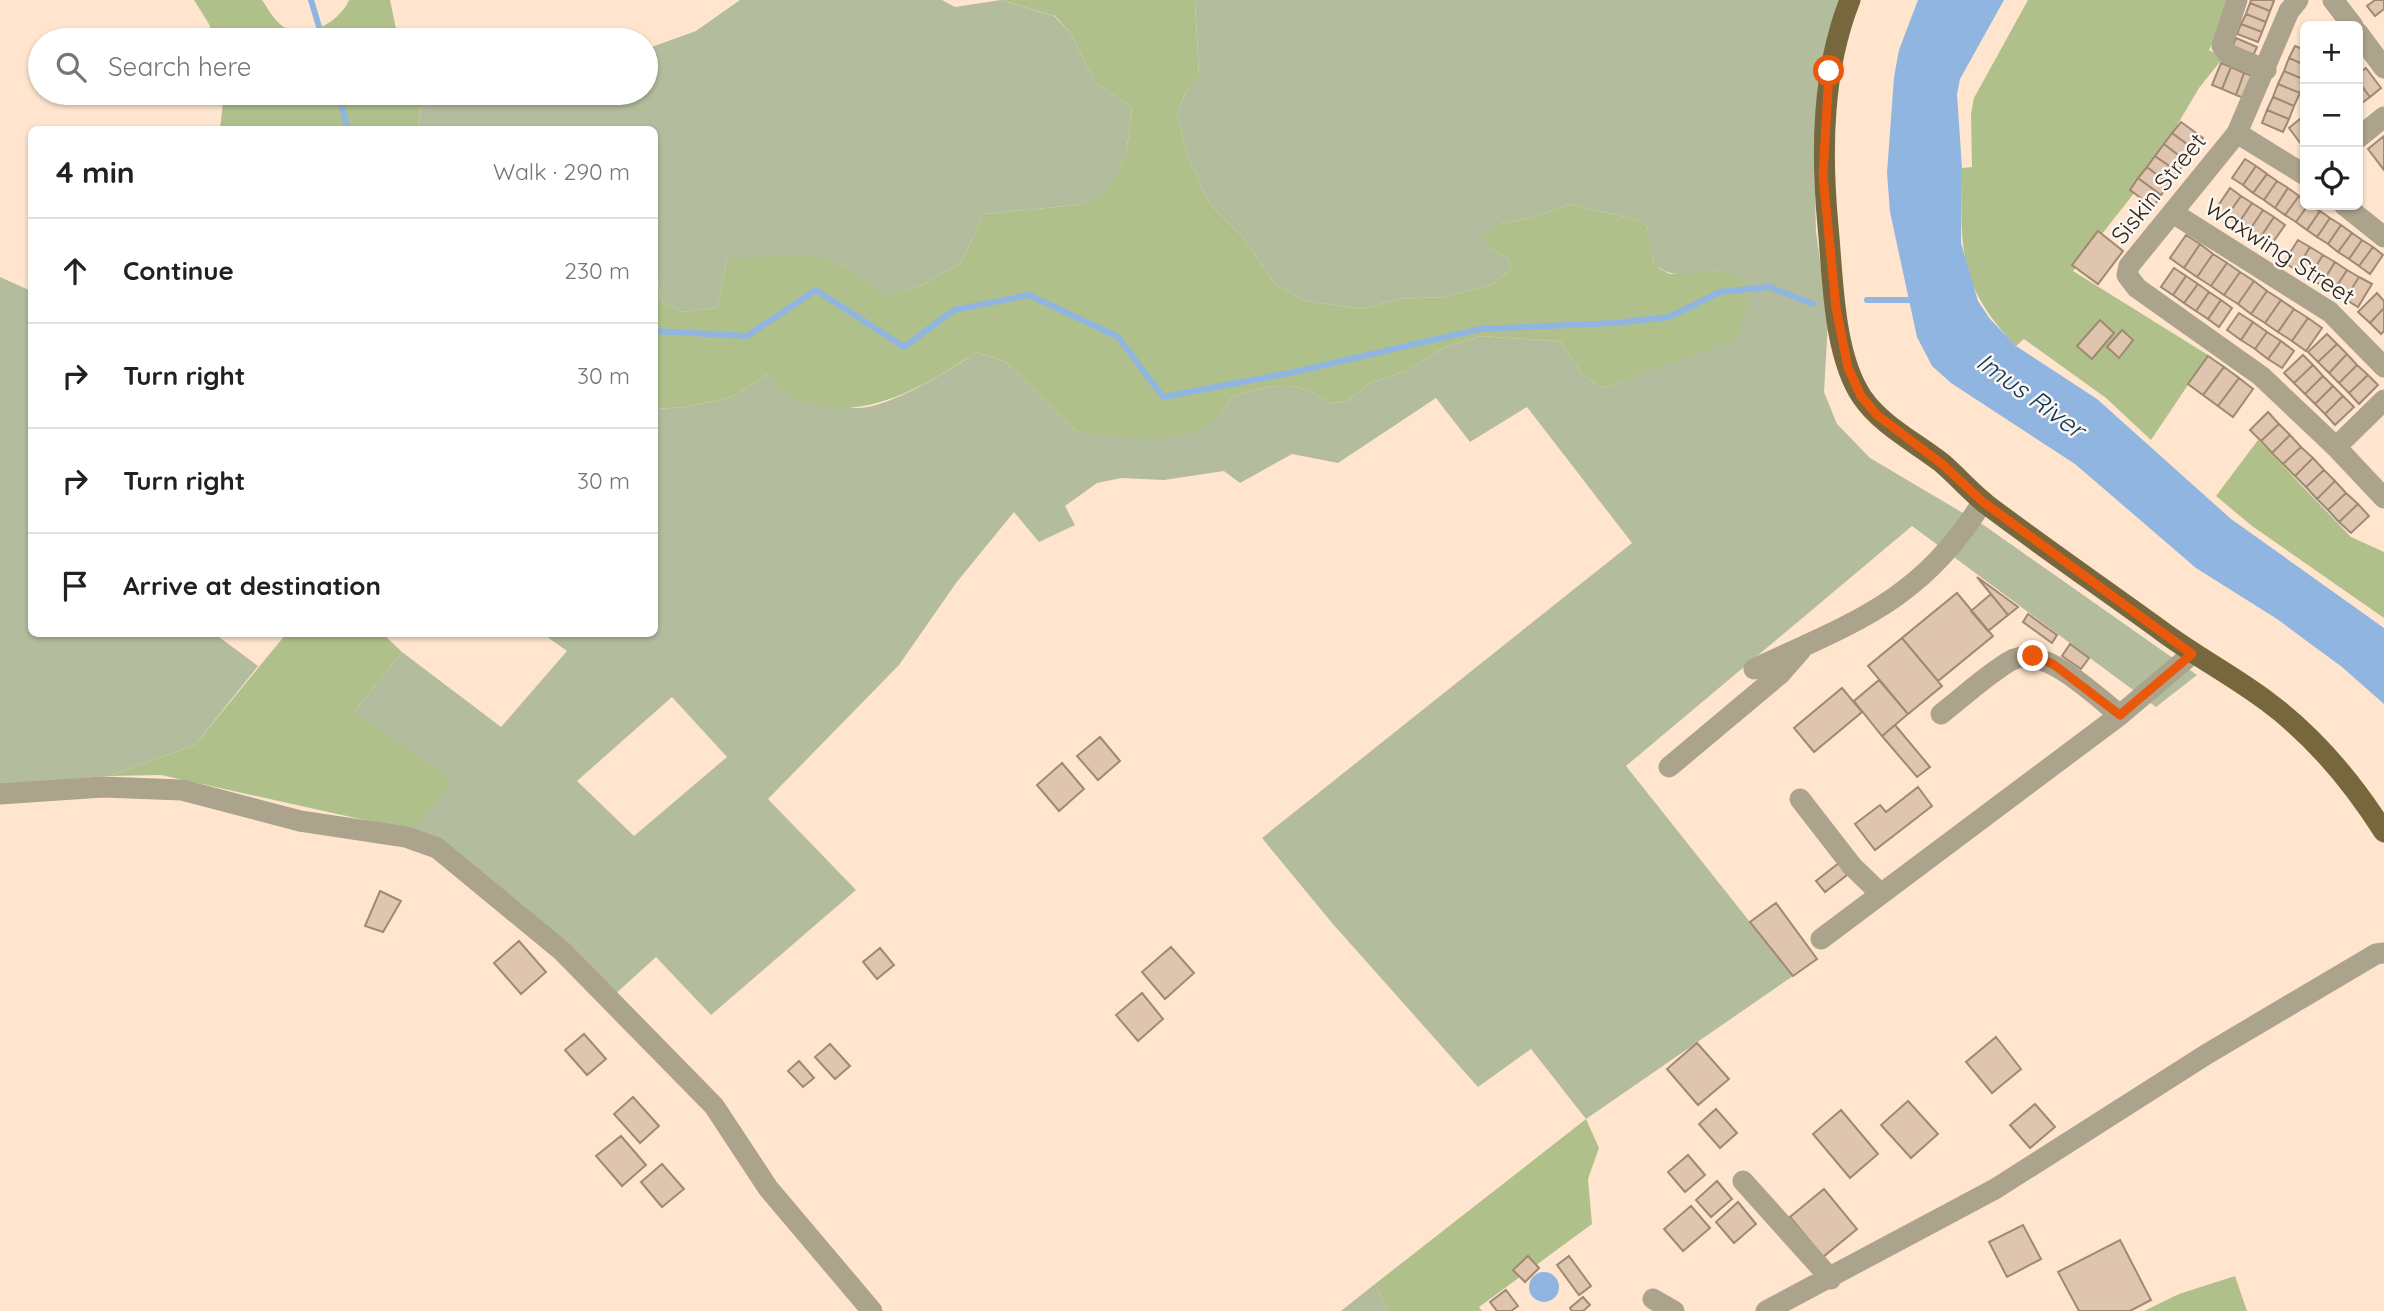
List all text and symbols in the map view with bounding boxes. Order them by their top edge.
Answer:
map controls [2300,21,2363,210]
button: + [2300,21,2363,84]
search box [28,28,658,105]
icon: search [52,48,90,86]
text: Search here [108,50,252,83]
route start [1813,55,1844,86]
button: − [2300,84,2363,147]
street label: Siskin Street [2104,127,2212,249]
button: locate [2300,147,2363,210]
text: 4 min [56,153,135,191]
text: Walk · 290 m [493,157,630,186]
street label: Waxwing Street [2199,191,2361,311]
icon: ahead [56,252,94,290]
text: Continue [123,254,234,287]
text: 230 m [564,256,630,285]
water label: Imus River [1970,345,2094,447]
icon: right [56,357,94,395]
text: Turn right [123,359,245,392]
text: 30 m [577,361,630,390]
icon: right [56,462,94,500]
text: Turn right [123,464,245,497]
text: 30 m [577,466,630,495]
icon: arrive [56,567,94,605]
text: Arrive at destination [123,569,381,602]
route end [2017,640,2048,671]

